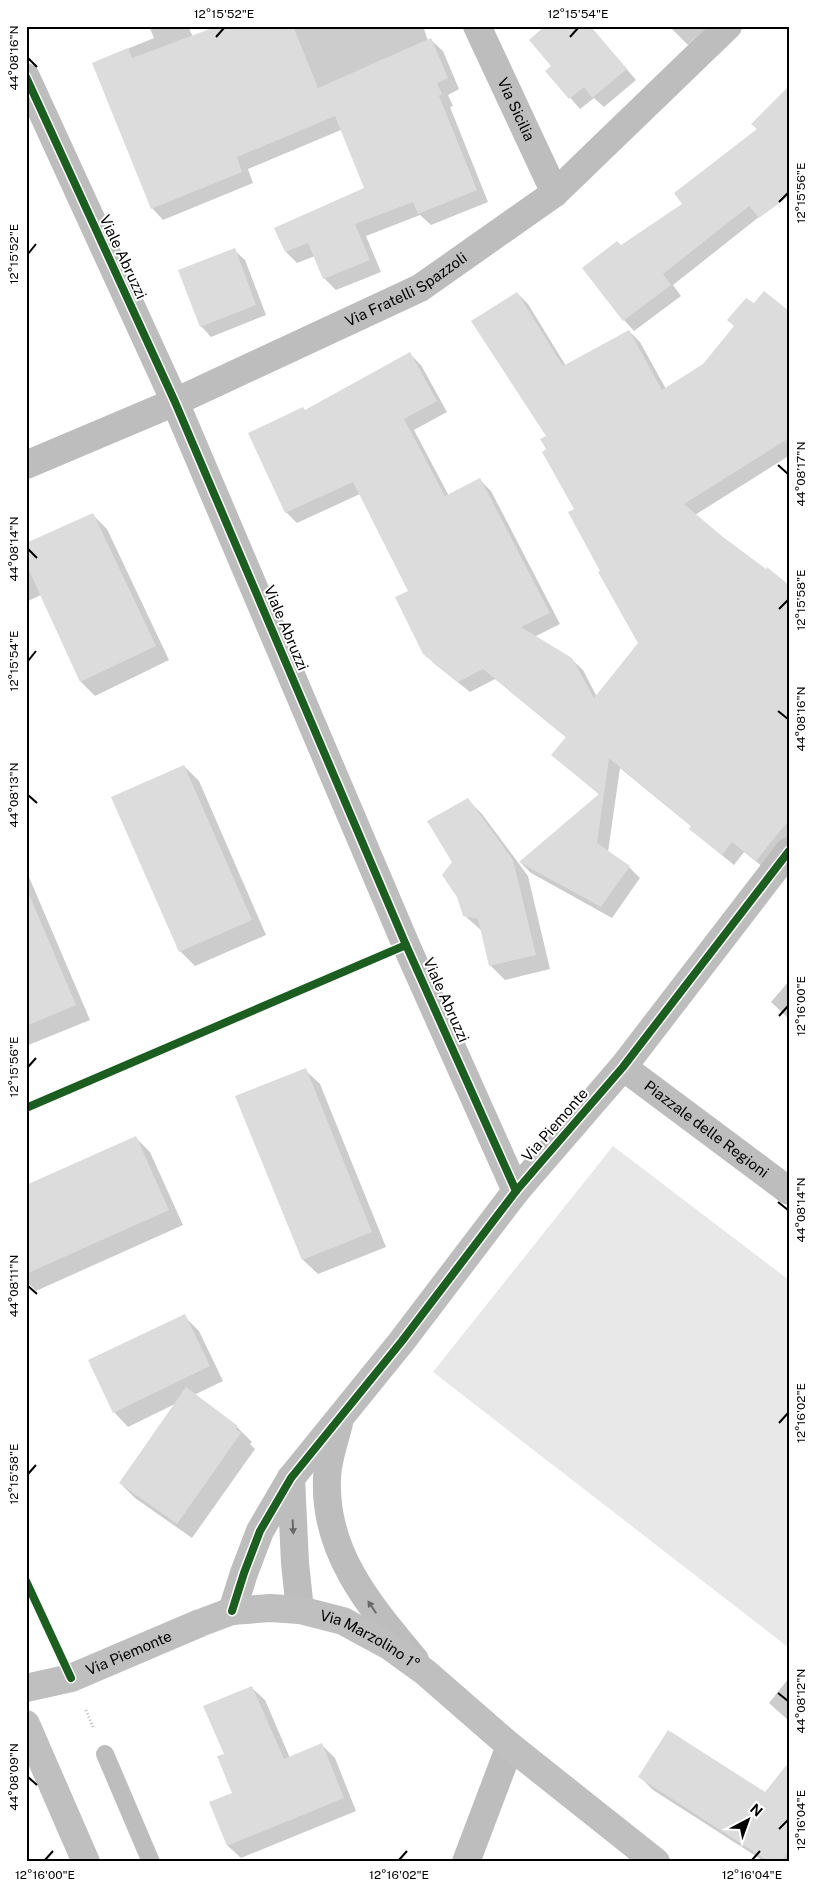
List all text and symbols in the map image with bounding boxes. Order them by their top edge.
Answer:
text: 12°15'52"E [194,7,254,21]
text: 12°15'54"E [548,7,608,21]
text: 44°08'16"N [7,25,21,91]
street label: Via Sicilia [494,75,538,144]
text: 12°15'56"E [794,163,808,223]
street label: Viale Abruzzi [97,212,150,302]
text: 12°15'52"E [7,224,21,284]
street label: Via Fratelli Spazzoli [342,249,470,330]
text: 44°08'17"N [794,442,808,506]
text: 44°08'14"N [7,516,21,582]
text: 12°15'58"E [794,569,808,631]
street label: Viale Abruzzi [261,583,312,673]
text: 12°15'54"E [7,631,21,691]
text: 44°08'16"N [794,686,808,752]
text: 44°08'13"N [7,762,21,828]
street label: Viale Abruzzi [420,955,473,1045]
text: 12°16'00"E [794,976,808,1036]
text: 12°15'56"E [7,1037,21,1097]
street label: Piazzale delle Regioni [641,1077,772,1181]
street label: Via Piemonte [518,1085,591,1165]
text: 44°08'14"N [794,1177,808,1243]
text: 44°08'11"N [7,1255,21,1317]
text: 12°16'02"E [794,1383,808,1443]
text: 12°15'58"E [7,1443,21,1505]
one-way arrow [290,1519,298,1535]
one-way arrow [367,1600,377,1613]
street label: Via Marzolino 1° [318,1606,423,1673]
street label: Via Piemonte [83,1627,174,1679]
text: 44°08'12"N [794,1669,808,1733]
text: 44°08'09"N [7,1743,21,1811]
text: 12°16'04"E [794,1790,808,1850]
north arrow [722,1796,772,1846]
text: N [747,1801,766,1820]
text: 12°16'00"E [15,1868,75,1882]
text: 12°16'02"E [369,1868,429,1882]
text: 12°16'04"E [722,1868,782,1882]

